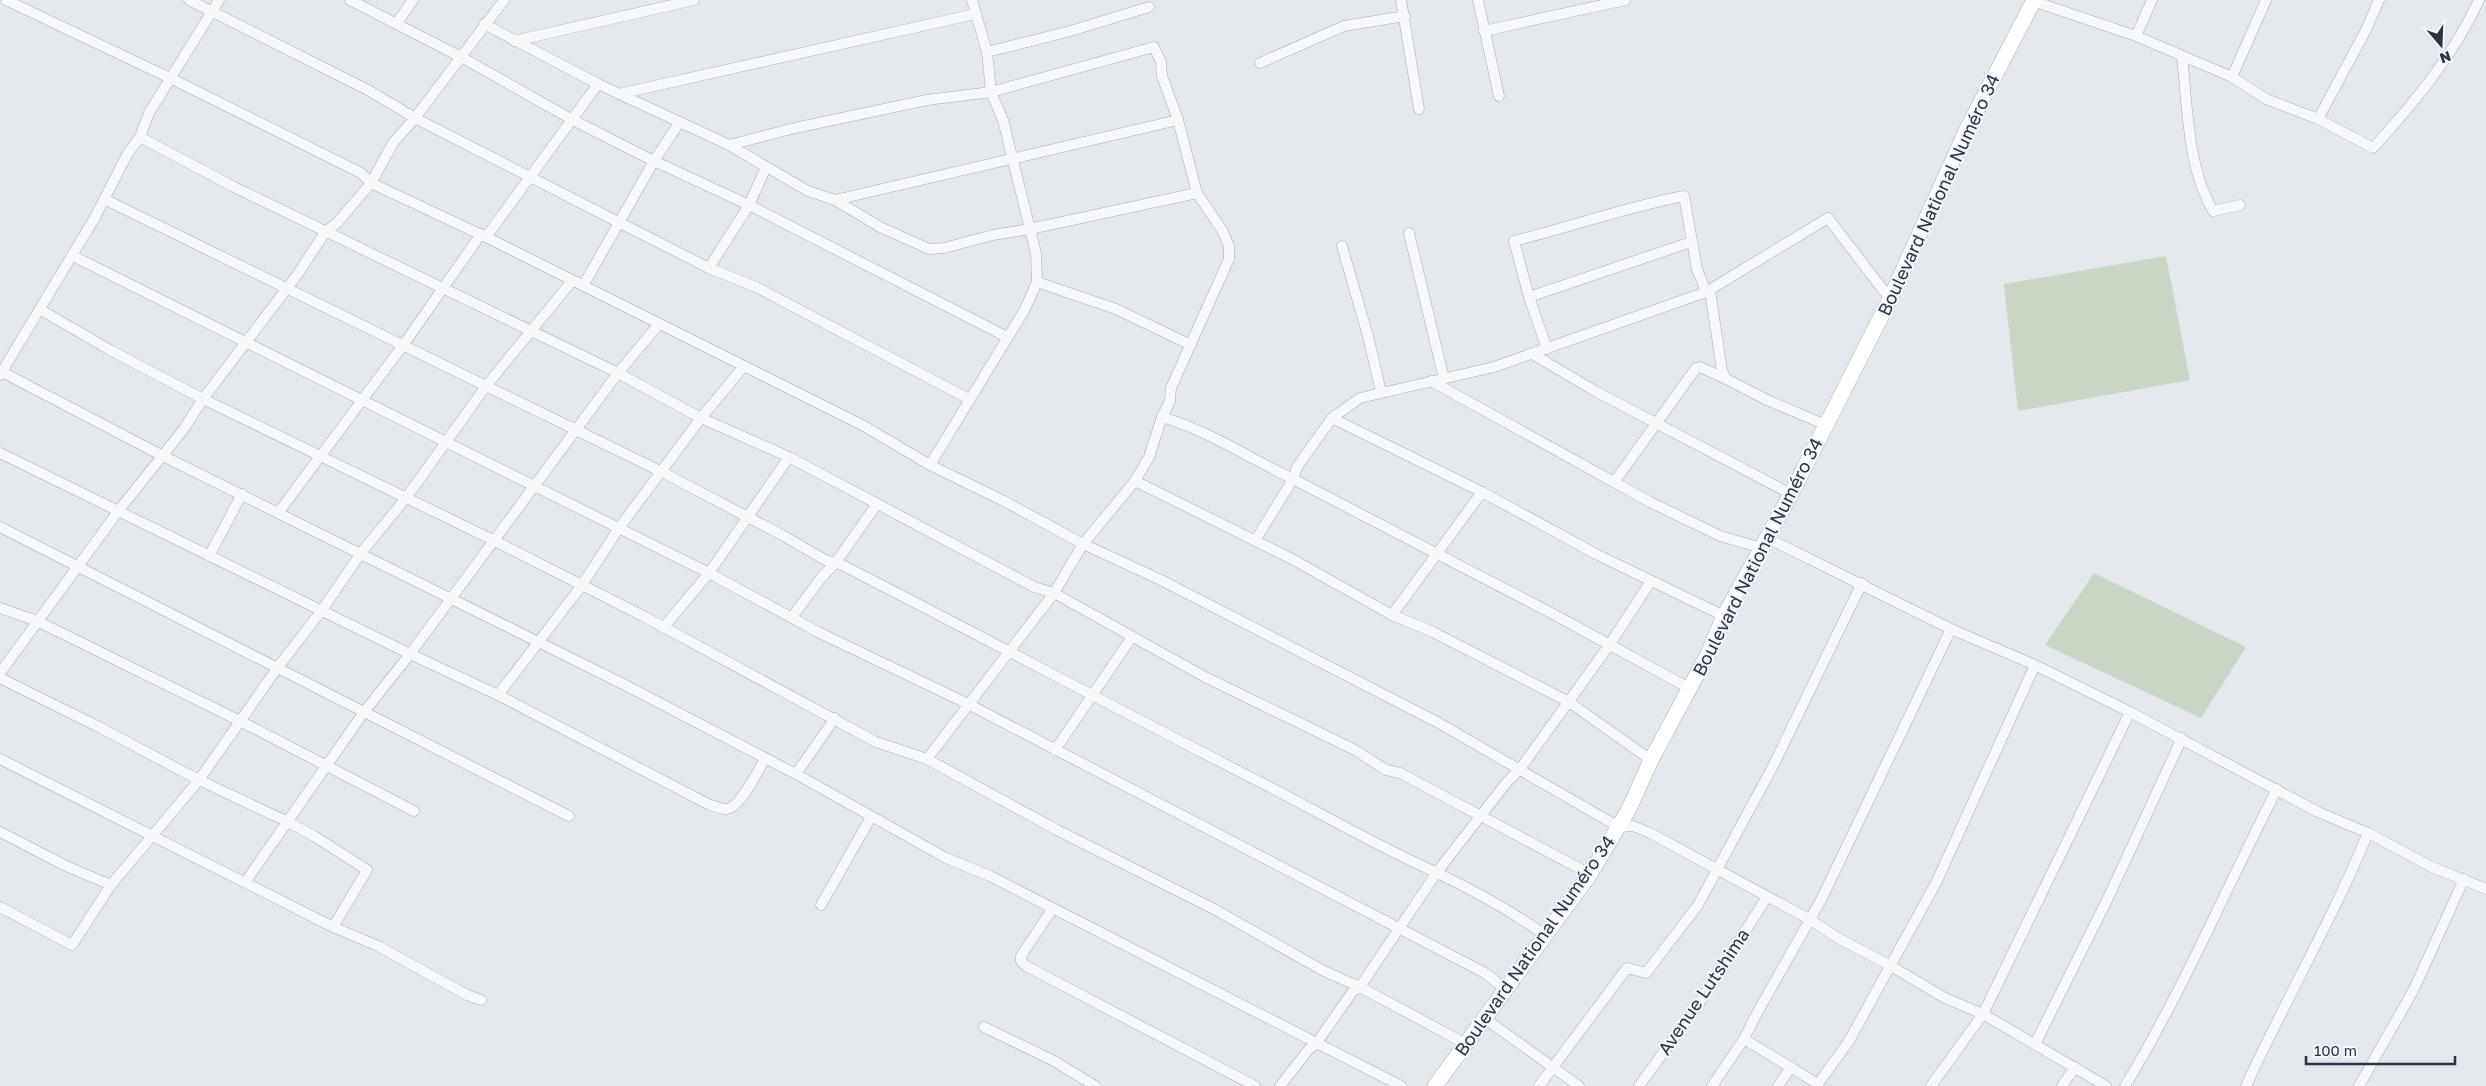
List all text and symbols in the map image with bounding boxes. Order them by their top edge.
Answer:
north arrow [2416,20,2466,70]
text: N [2438,48,2453,68]
street label: Boulevard National Numéro 34 [1872,70,2004,319]
street label: Boulevard National Numéro 34 [1687,434,1827,679]
street label: Boulevard National Numéro 34 [1449,831,1619,1060]
street label: Avenue Lutshima [1653,924,1754,1059]
scale bar [2306,1034,2455,1066]
text: 100 m [2314,1041,2357,1059]

